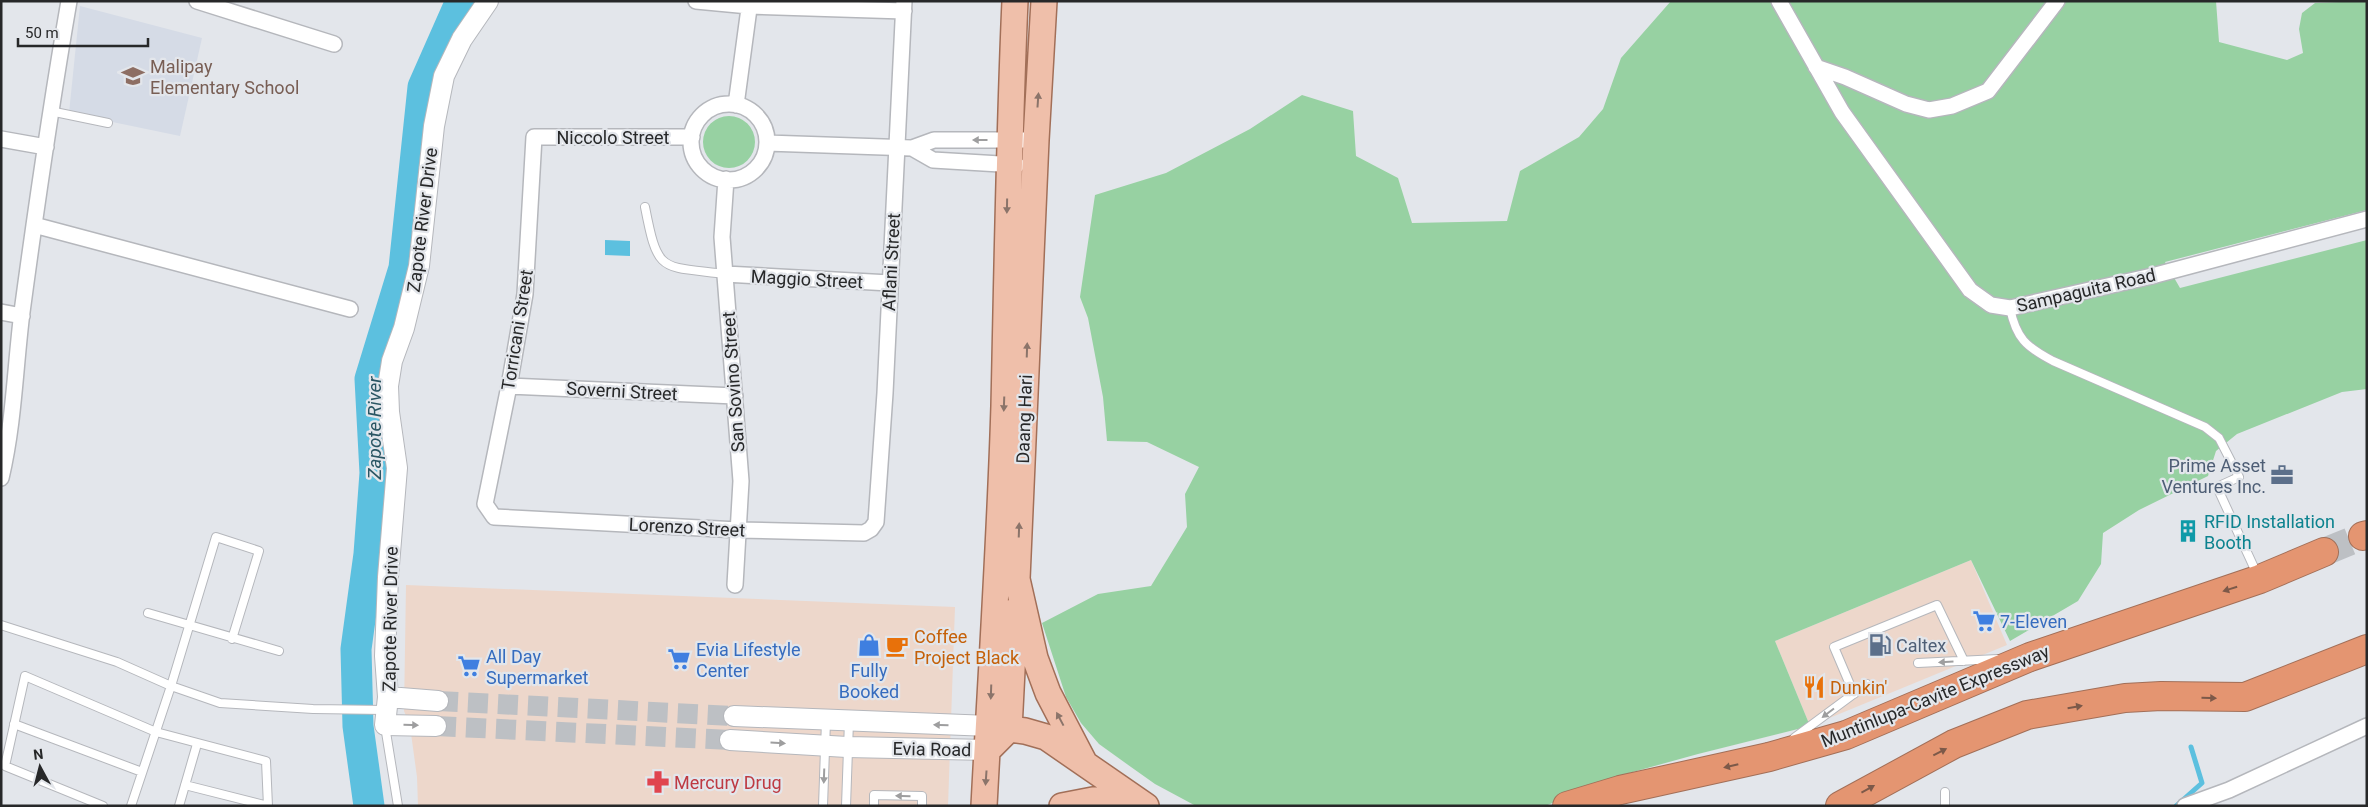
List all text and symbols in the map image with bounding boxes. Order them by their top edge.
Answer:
scale bar [18,15,148,47]
text: 50 m [25,24,59,42]
place label: Malipay Elementary School [150,56,299,98]
school or university icon: Malipay Elementary School [120,63,146,89]
one-way arrow [1035,92,1043,108]
street label: Niccolo Street [557,127,670,148]
one-way arrow [972,136,988,144]
street label: Zapote River Drive [403,147,441,293]
one-way arrow [1003,199,1011,215]
street label: Aflani Street [878,212,904,311]
street label: Sampaguita Road [2014,264,2158,316]
street label: Maggio Street [750,266,864,292]
street label: Torricani Street [497,268,537,392]
street label: San Sovino Street [718,311,748,453]
one-way arrow [1023,342,1031,358]
street label: Daang Hari [1012,374,1036,464]
water label: Zapote River [363,376,386,481]
street label: Soverni Street [566,378,678,404]
one-way arrow [999,396,1007,412]
place label: Prime Asset Ventures Inc. [2161,455,2266,497]
office icon: Prime Asset Ventures Inc. [2269,462,2295,488]
place label: RFID Installation Booth [2204,511,2335,553]
street label: Lorenzo Street [628,513,746,541]
building icon: RFID Installation Booth [2175,518,2201,544]
one-way arrow [1015,522,1023,538]
street label: Zapote River Drive [378,546,402,692]
one-way arrow [2222,585,2237,593]
supermarket icon: 7-Eleven [1971,608,1997,634]
place label: 7-Eleven [2000,611,2067,632]
place label: Coffee Project Black [914,626,1020,668]
shop icon: Fully Booked [856,632,882,658]
fuel station icon: Caltex [1867,632,1893,658]
cafe icon: Coffee Project Black [884,633,910,659]
place label: Caltex [1896,635,1946,656]
place label: Evia Lifestyle Center [696,639,801,681]
street label: Muntinlupa-Cavite Expressway [1818,640,2053,752]
place label: All Day Supermarket [486,646,589,688]
supermarket icon: Evia Lifestyle Center [666,646,692,672]
supermarket icon: All Day Supermarket [456,653,482,679]
one-way arrow [1938,658,1954,666]
place label: Fully Booked [839,660,899,702]
restaurant icon: Dunkin' [1801,674,1827,700]
place label: Dunkin' [1830,677,1887,698]
one-way arrow [987,685,995,701]
one-way arrow [2201,694,2217,702]
one-way arrow [2067,702,2083,710]
one-way arrow [1822,708,1835,719]
one-way arrow [1056,712,1064,727]
one-way arrow [933,721,949,729]
one-way arrow [403,722,419,730]
street label: Evia Road [892,738,972,760]
one-way arrow [770,740,786,748]
north arrow [15,742,65,792]
text: N [33,746,44,763]
one-way arrow [1933,748,1947,756]
one-way arrow [1723,762,1738,770]
one-way arrow [820,768,828,784]
pharmacy icon: Mercury Drug [645,769,671,795]
one-way arrow [981,770,989,786]
place label: Mercury Drug [674,772,782,793]
one-way arrow [1861,785,1875,794]
one-way arrow [895,791,911,799]

